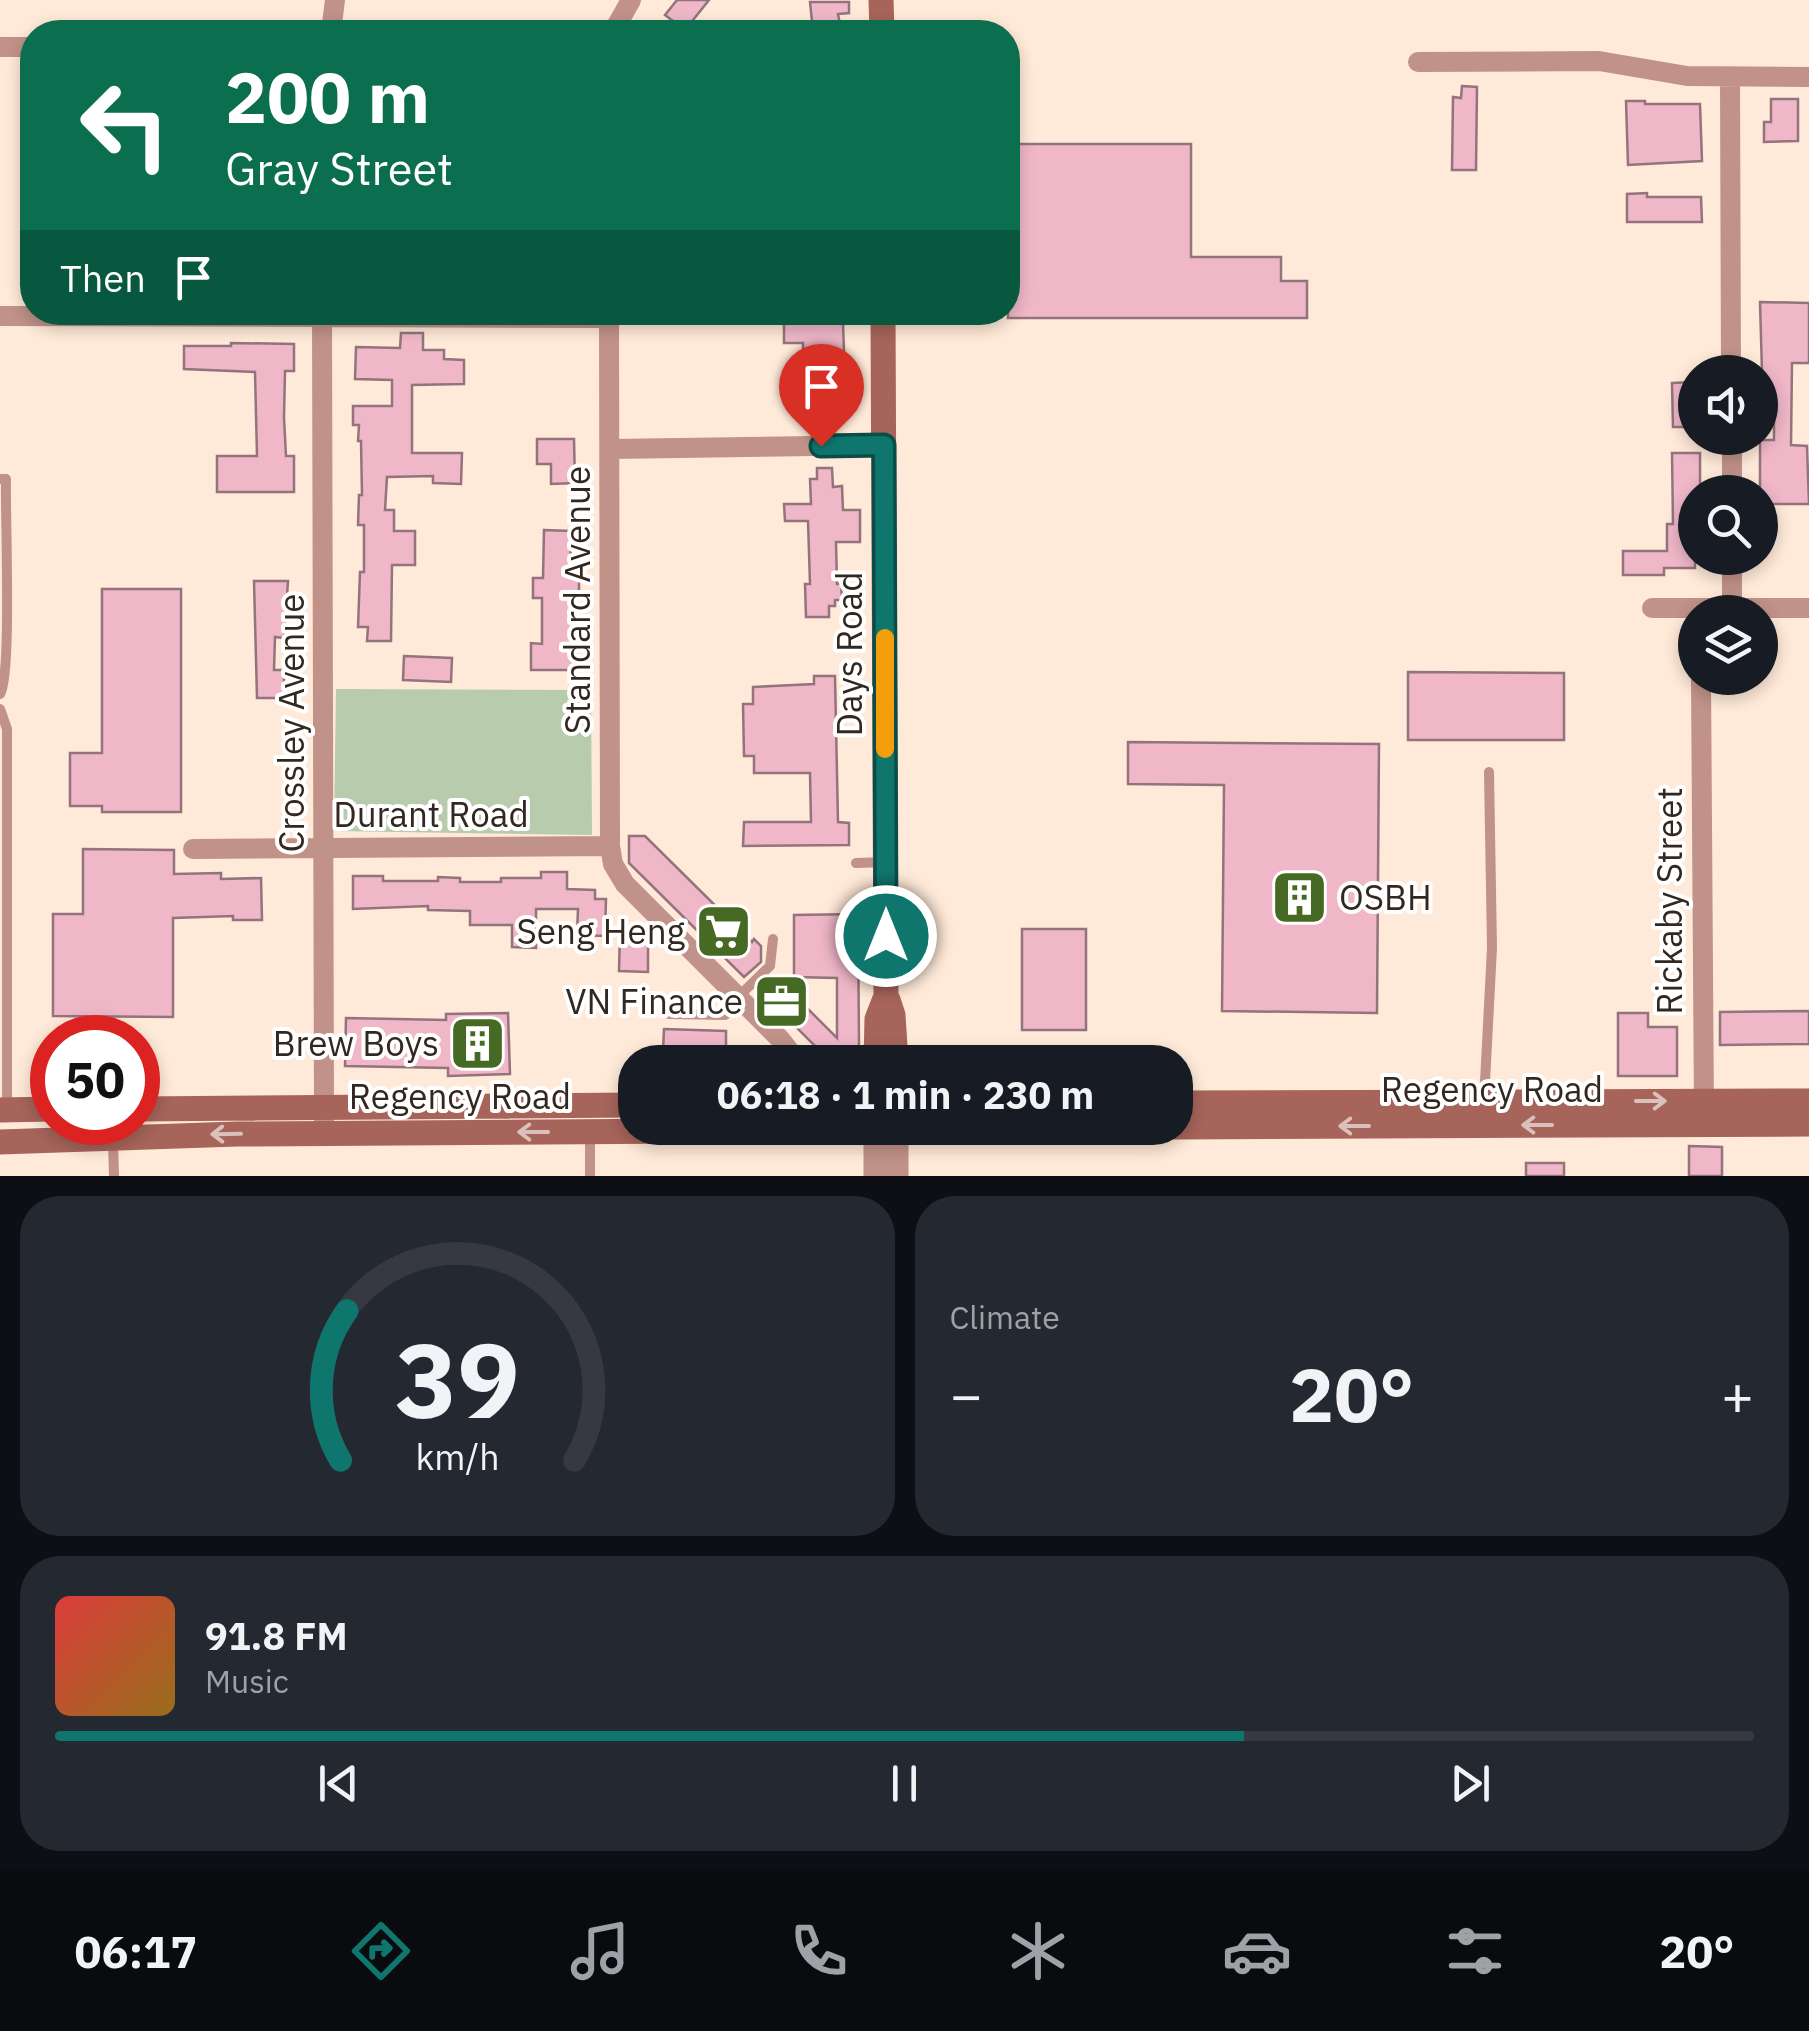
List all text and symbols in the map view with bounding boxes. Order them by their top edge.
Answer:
text: 200 m [225,51,430,142]
icon: left [60,60,190,190]
text: Gray Street [225,139,453,197]
icon: arrive [166,250,221,305]
text: Then [60,253,146,302]
pin [779,344,864,447]
map controls [1678,355,1778,695]
button: sound [1678,355,1778,455]
icon: arrive [794,359,849,414]
street label: Standard Avenue [554,466,600,734]
button: search [1678,475,1778,575]
street label: Days Road [826,571,872,737]
street label: Crossley Avenue [268,593,314,853]
button: layers [1678,595,1778,695]
street label: Rickaby Street [1646,787,1692,1015]
street label: Durant Road [333,791,529,837]
building icon: OSBH [1270,868,1330,928]
place label: OSBH [1339,874,1432,920]
position arrow [834,884,938,988]
supermarket icon: Seng Heng [694,902,754,962]
place label: Seng Heng [517,908,686,954]
office icon: VN Finance [752,972,812,1032]
place label: VN Finance [565,978,743,1024]
building icon: Brew Boys [448,1014,508,1074]
speed limit sign: 50 [30,1015,160,1145]
place label: Brew Boys [273,1020,439,1066]
street label: Regency Road [1381,1066,1603,1112]
text: 06:18 · 1 min · 230 m [717,1070,1094,1119]
street label: Regency Road [349,1073,571,1119]
one-way arrow [1634,1092,1667,1110]
one-way arrow [1339,1116,1372,1136]
one-way arrow [1521,1116,1554,1134]
one-way arrow [518,1122,550,1142]
one-way arrow [211,1124,244,1144]
text: Climate [950,1296,1060,1338]
text: 39 [395,1311,520,1447]
text: 20° [1289,1345,1414,1443]
text: − [950,1359,983,1430]
text: + [1721,1359,1754,1430]
text: km/h [415,1433,499,1480]
text: 91.8 FM [205,1611,348,1660]
text: Music [205,1660,289,1702]
icon: previous [311,1756,366,1811]
icon: pause [877,1756,932,1811]
icon: next [1443,1756,1498,1811]
icon: directions [346,1916,416,1986]
icon: music [565,1916,635,1986]
icon: phone [784,1916,854,1986]
icon: climate [1003,1916,1073,1986]
icon: car [1222,1916,1292,1986]
icon: filters [1440,1916,1510,1986]
text: 06:17 [74,1922,197,1980]
text: 20° [1659,1922,1734,1980]

